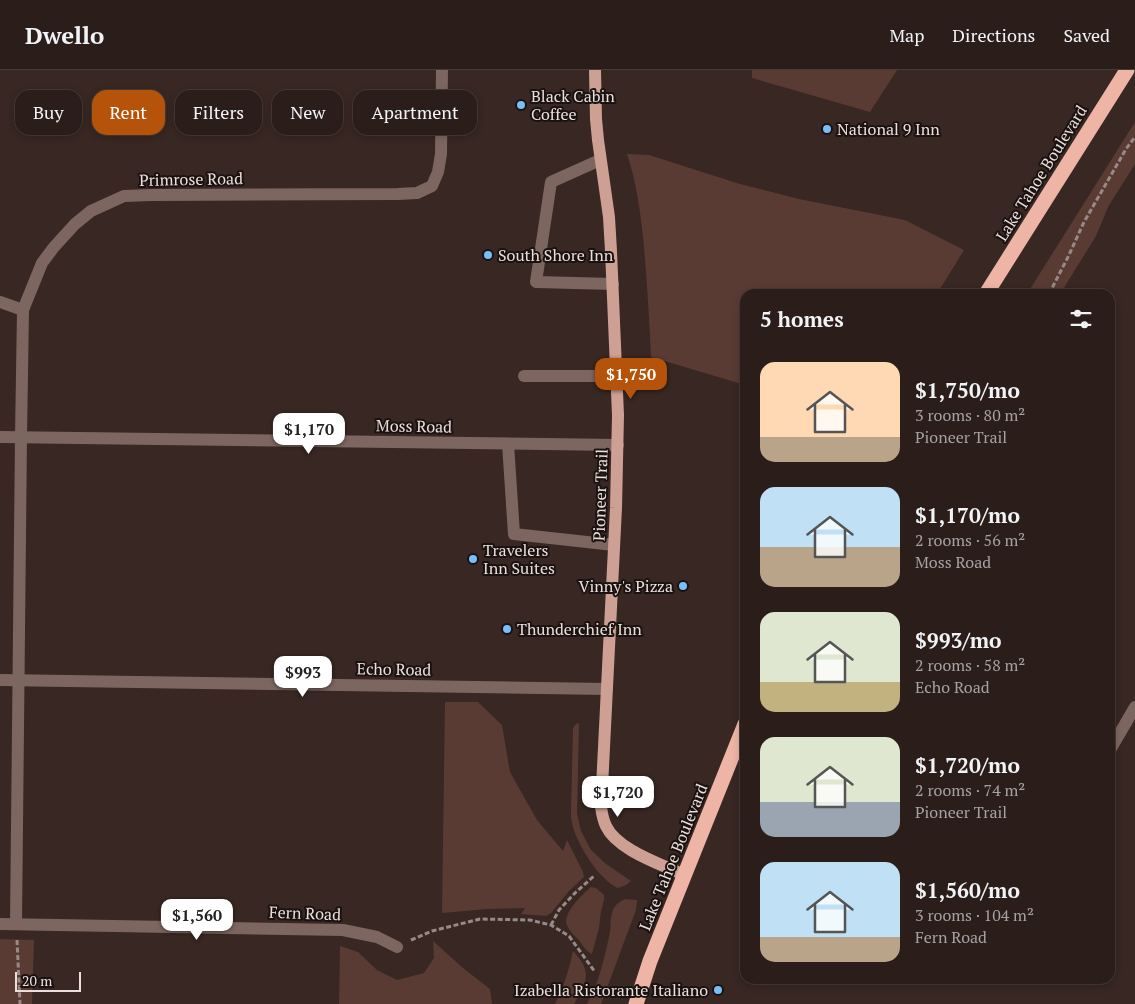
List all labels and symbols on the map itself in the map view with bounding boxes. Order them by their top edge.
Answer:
place label: Black Cabin Coffee [531,85,615,125]
marker: Black Cabin Coffee [515,99,527,111]
street label: Lake Tahoe Boulevard [990,101,1092,245]
place label: National 9 Inn [837,118,940,140]
marker: National 9 Inn [821,123,833,135]
street label: Primrose Road [139,167,243,191]
place label: South Shore Inn [498,244,614,266]
marker: South Shore Inn [482,249,494,261]
pin: $1,750 [590,358,672,400]
pin: $1,170 [268,412,350,455]
street label: Moss Road [376,414,452,438]
street label: Pioneer Trail [587,448,613,541]
place label: Travelers Inn Suites [483,539,555,579]
marker: Travelers Inn Suites [467,553,479,565]
place label: Vinny's Pizza [579,575,673,597]
marker: Vinny's Pizza [677,580,689,592]
place label: Thunderchief Inn [517,618,642,640]
marker: Thunderchief Inn [501,623,513,635]
pin: $993 [273,656,333,698]
street label: Echo Road [357,657,432,681]
pin: $1,720 [577,776,659,818]
street label: Lake Tahoe Boulevard [634,780,713,934]
pin: $1,560 [156,898,238,941]
street label: Fern Road [269,901,341,925]
scale bar [15,969,81,992]
place label: Izabella Ristorante Italiano [514,979,708,1001]
marker: Izabella Ristorante Italiano [712,984,724,996]

